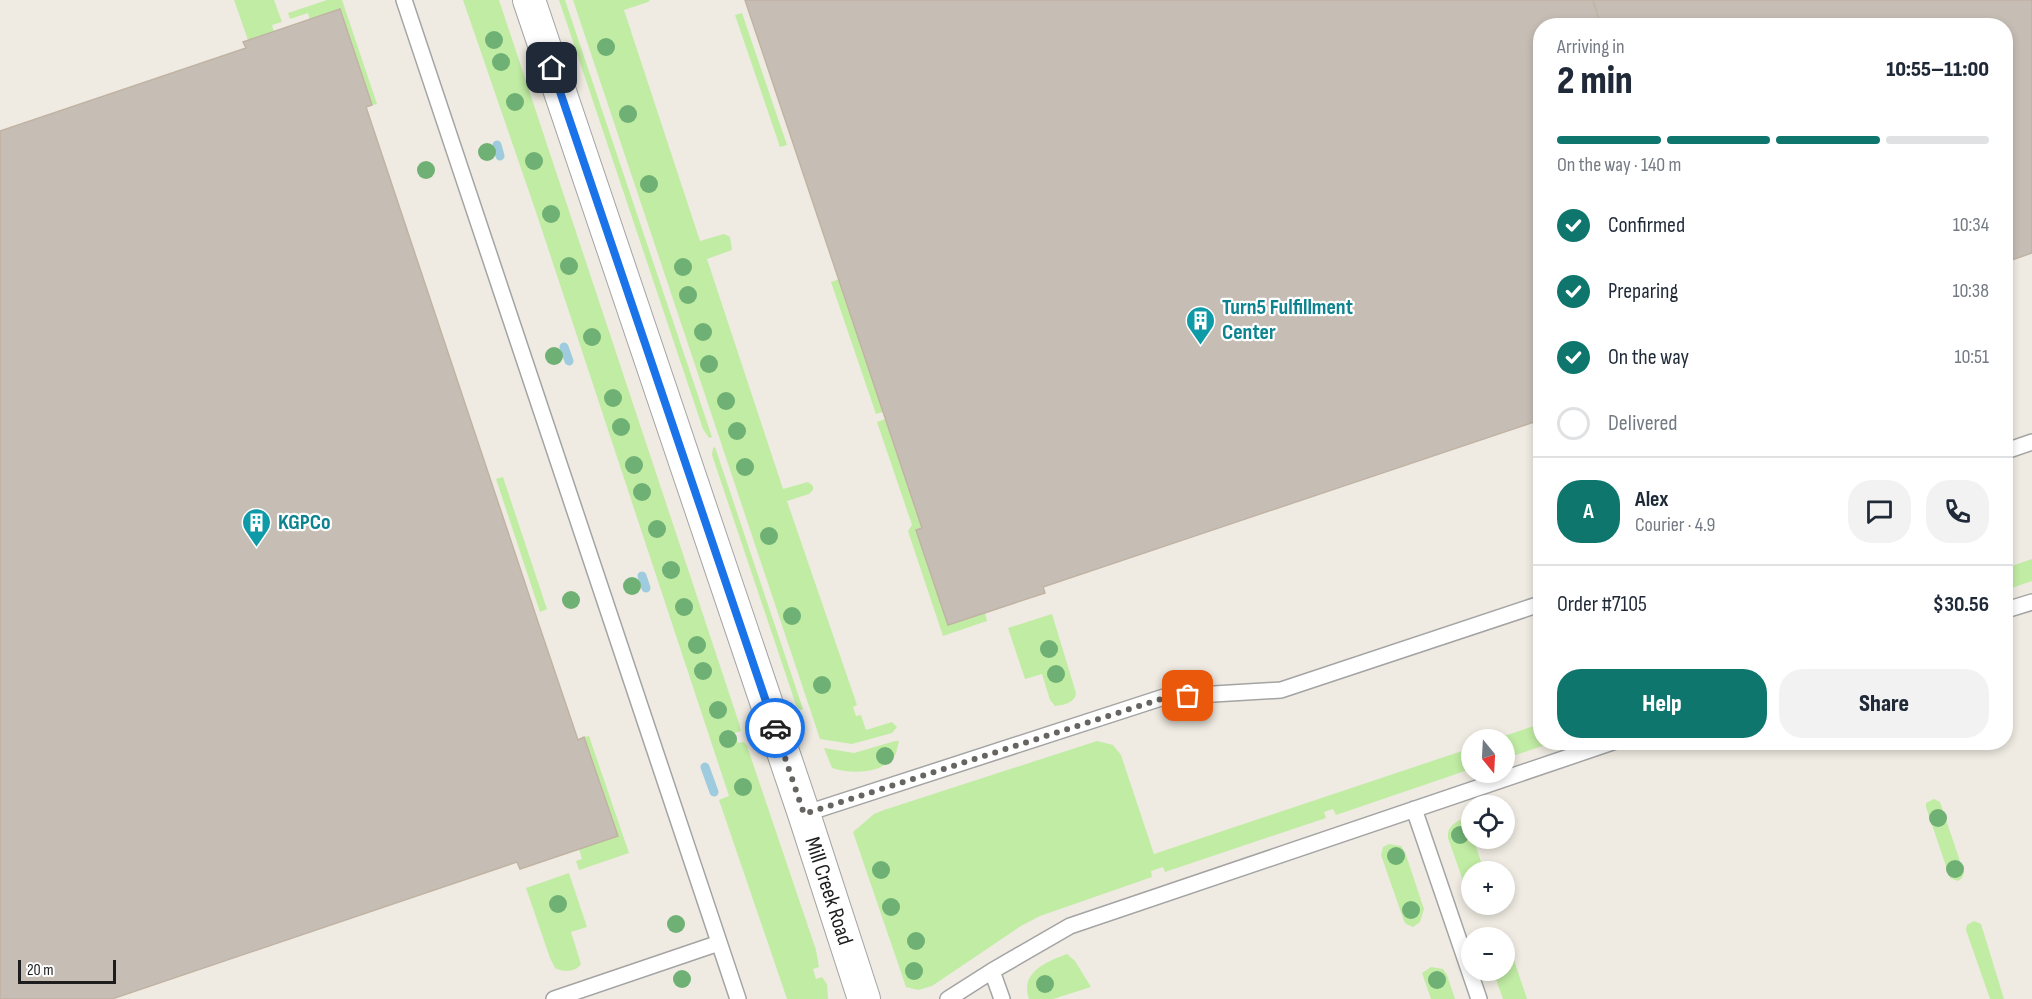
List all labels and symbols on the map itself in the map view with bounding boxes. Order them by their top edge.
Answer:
pin [526,42,577,93]
place label: Turn5 Fulfillment Center [1222,294,1353,346]
building icon: Turn5 Fulfillment Center [1185,304,1217,346]
building icon: KGPCo [241,506,273,548]
place label: KGPCo [278,509,331,536]
pin [1162,670,1213,721]
courier [745,698,805,758]
north arrow [1461,729,1515,783]
street label: Mill Creek Road [799,834,859,948]
scale bar [18,957,116,984]

